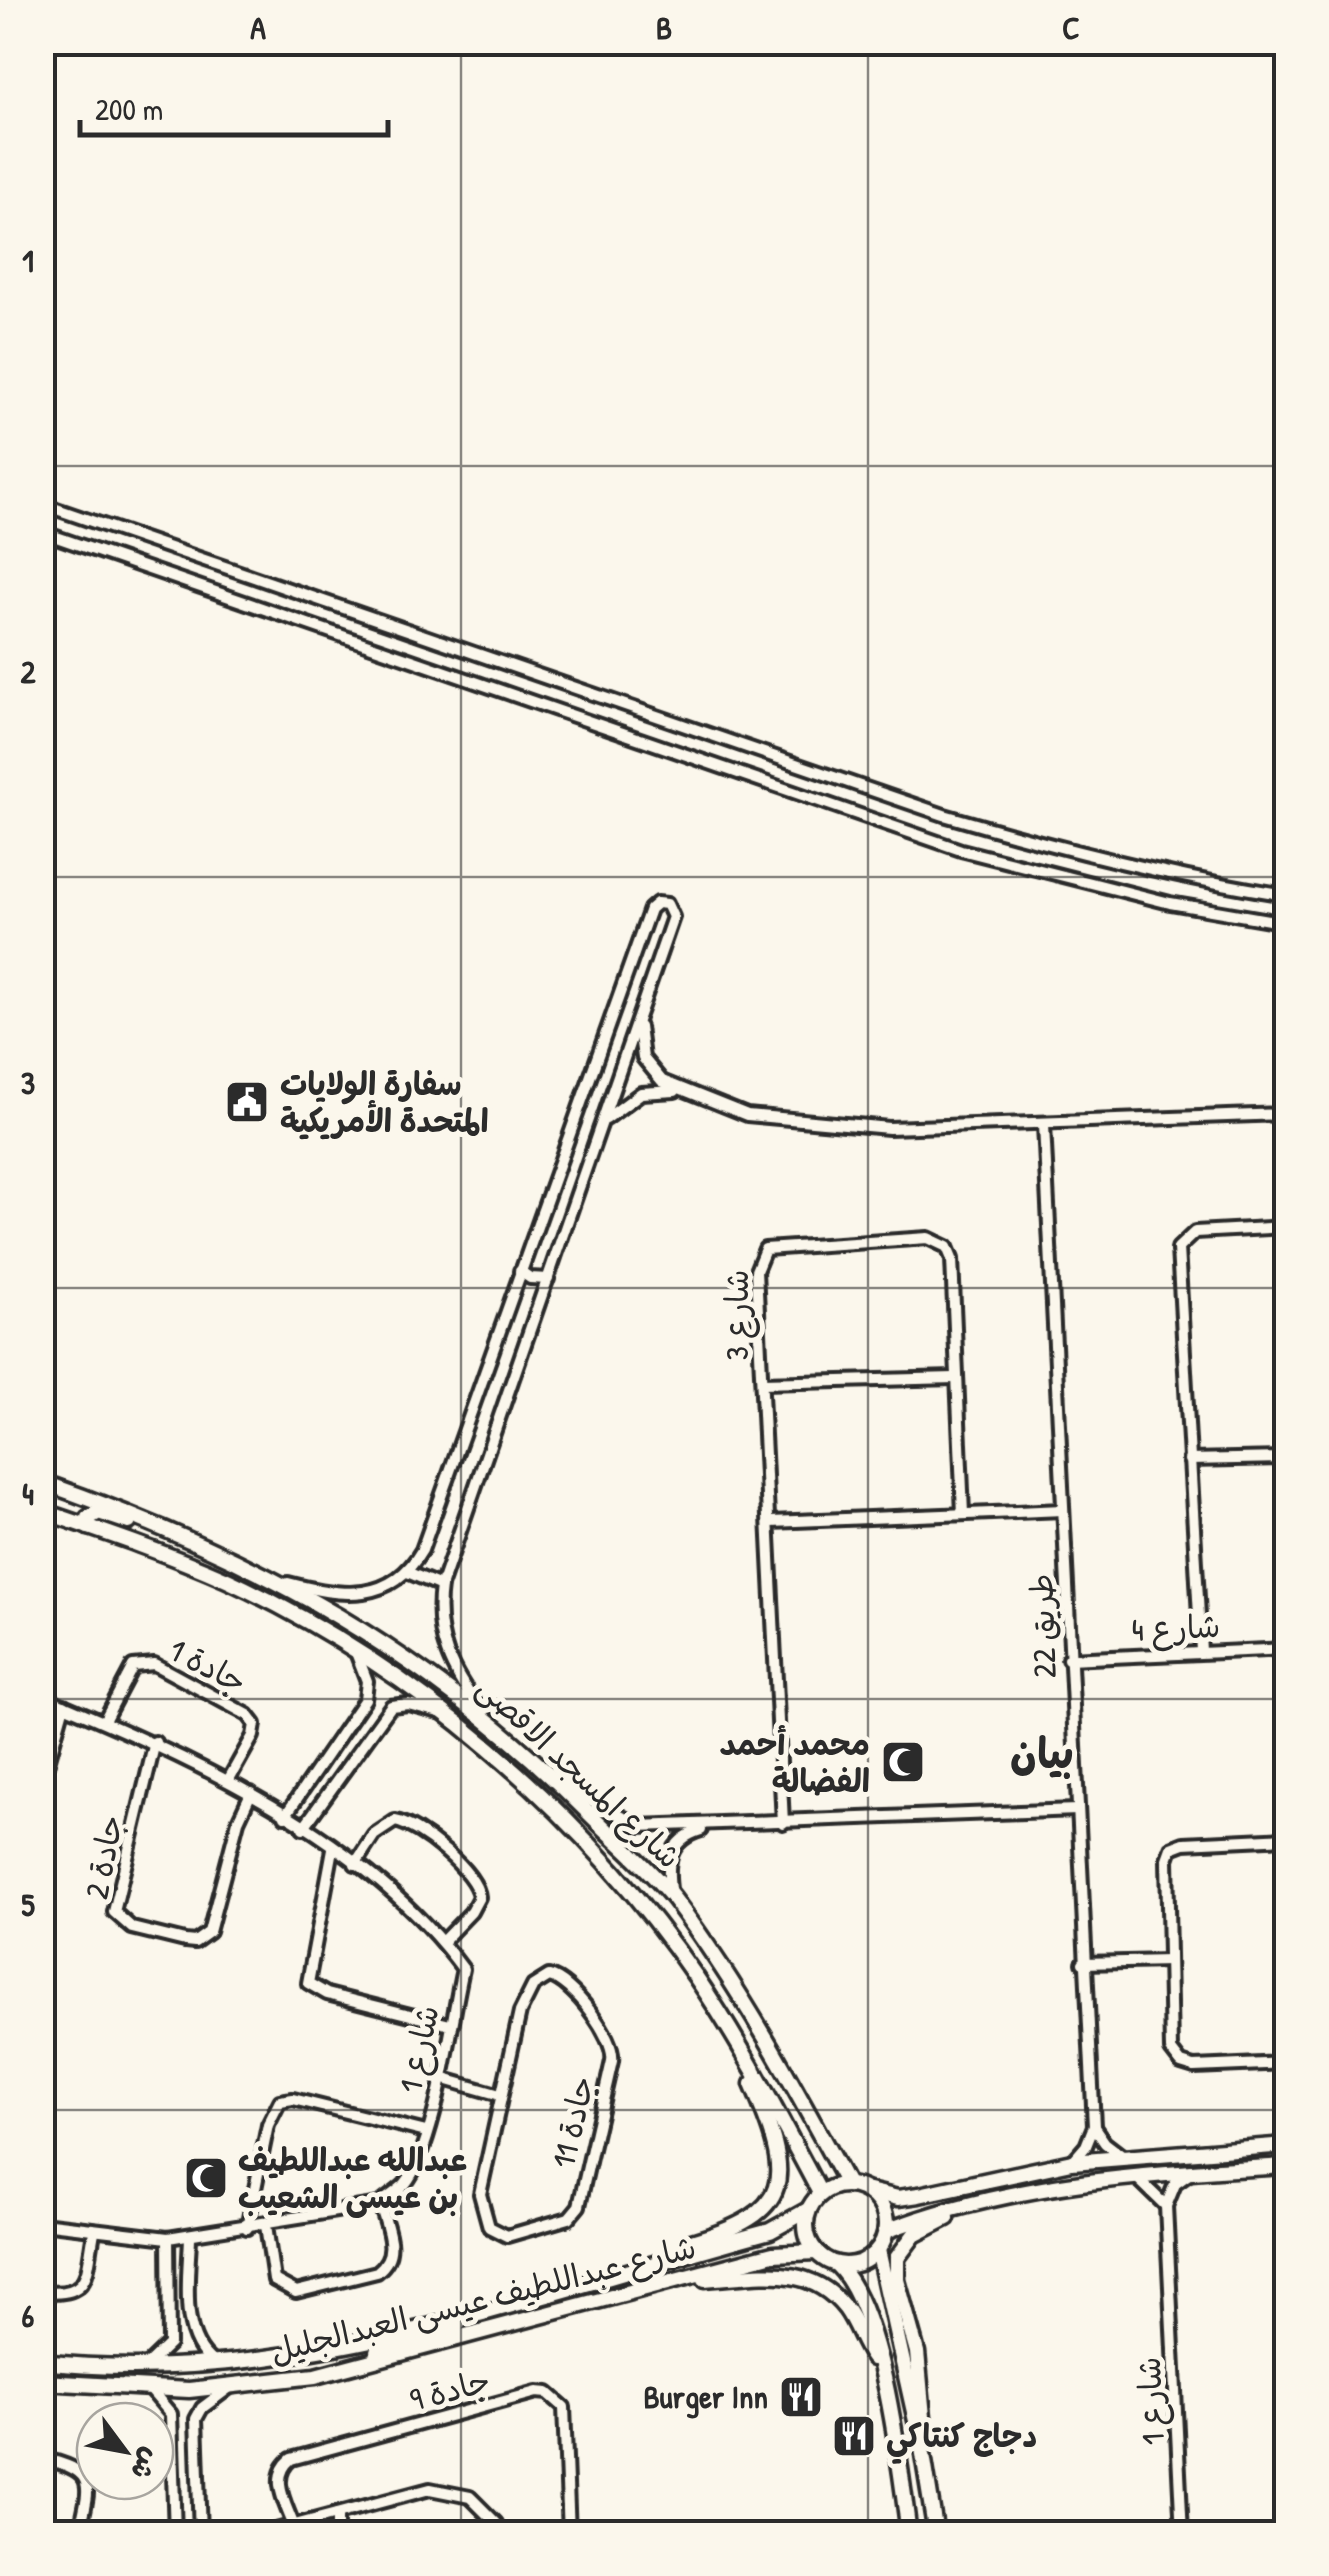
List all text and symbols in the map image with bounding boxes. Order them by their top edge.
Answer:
text: A [250,6,266,49]
text: B [656,6,672,49]
text: C [1062,6,1080,49]
scale bar [80,75,388,137]
text: 200 m [95,89,163,129]
text: 1 [22,239,34,282]
text: 2 [21,650,37,693]
text: 3 [21,1061,35,1104]
place label: سفارة الولايات المتحدة الأمريكية [280,1062,489,1142]
public building icon: سفارة الولايات المتحدة الأمريكية [224,1079,270,1125]
street label: شارع 3 [715,1270,760,1360]
text: 4 [22,1472,34,1515]
street label: طريق 22 [1019,1573,1066,1679]
street label: شارع 4 [1131,1604,1221,1653]
street label: جادة 1 [162,1628,254,1703]
street label: شارع المسجد الاقصى [467,1666,691,1879]
place label: محمد أحمد الفضالة [719,1722,870,1802]
district label: بيان [1010,1724,1074,1781]
mosque icon: محمد أحمد الفضالة [880,1739,926,1785]
street label: جادة 2 [74,1811,133,1903]
text: 5 [21,1883,35,1926]
street label: شارع 1 [388,2001,451,2097]
street label: جادة 11 [541,2072,604,2172]
place label: عبدالله عبداللطيف بن عيسى الشعيب [238,2138,467,2218]
mosque icon: عبدالله عبداللطيف بن عيسى الشعيب [183,2155,229,2201]
street label: شارع عبداللطيف عيسى العبدالجليل [265,2225,701,2374]
text: 6 [22,2294,35,2337]
street label: شارع 1 [1127,2356,1176,2446]
street label: جادة 9 [405,2358,495,2421]
restaurant icon: Burger Inn [778,2374,824,2420]
place label: Burger Inn [644,2375,768,2419]
north arrow [75,2401,175,2501]
restaurant icon: دجاج كنتاكي [831,2413,877,2459]
place label: دجاج كنتاكي [886,2414,1037,2465]
text: ش [122,2441,170,2487]

